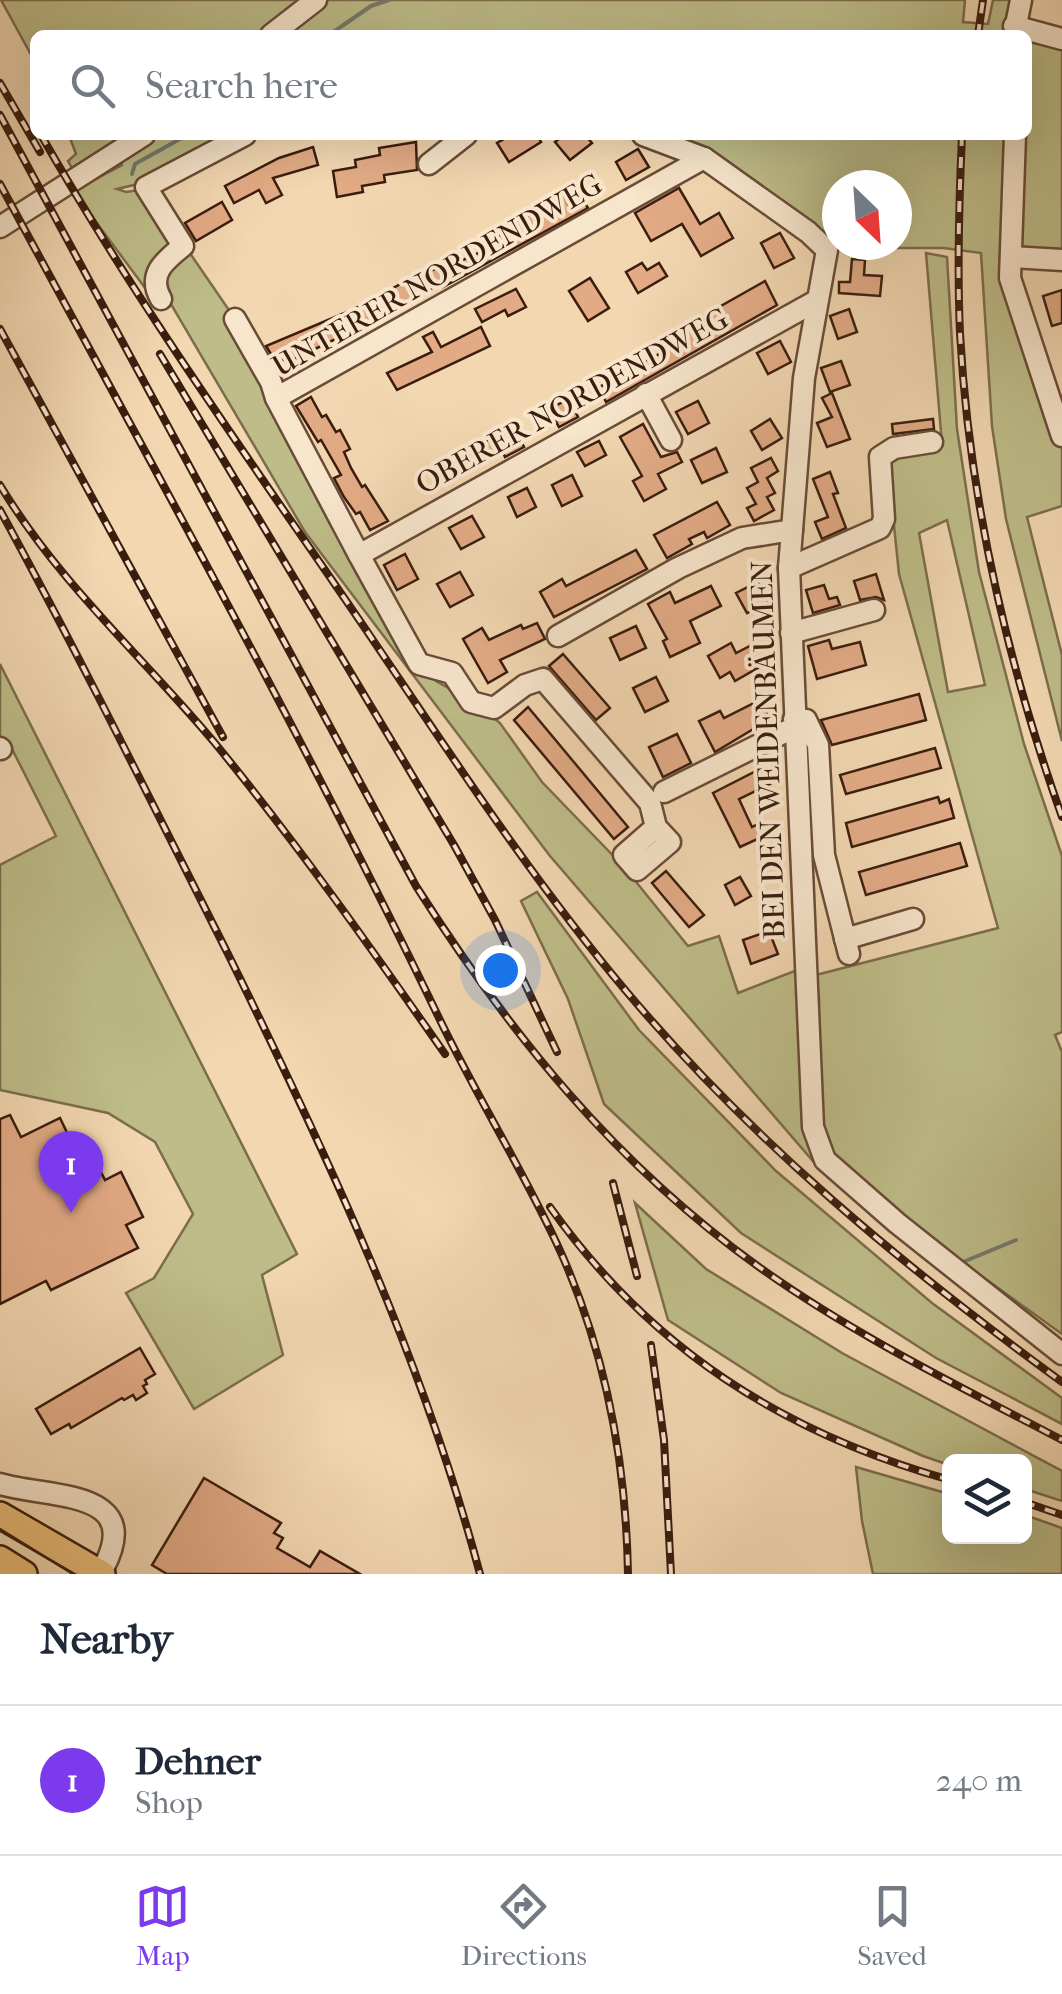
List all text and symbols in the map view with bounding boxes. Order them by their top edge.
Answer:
search box [30,30,1032,140]
icon: search [65,58,120,113]
text: Search here [145,63,338,108]
street label: UNTERER NORDENDWEG [266,166,608,384]
north arrow [822,170,912,260]
street label: OBERER NORDENDWEG [410,301,735,502]
street label: BEI DEN WEIDENBÄUMEN [744,560,793,940]
your location [475,945,526,996]
pin: 1 [38,1130,104,1213]
map controls [942,1454,1032,1544]
button: layers [942,1454,1032,1544]
text: Nearby [40,1615,172,1664]
text: Dehner [135,1739,261,1784]
text: 1 [67,1762,78,1799]
text: 240 m [936,1762,1022,1799]
text: Shop [135,1784,203,1821]
tab: Map [135,1879,190,1972]
tab: Directions [461,1879,587,1972]
tab: Saved [857,1879,927,1972]

